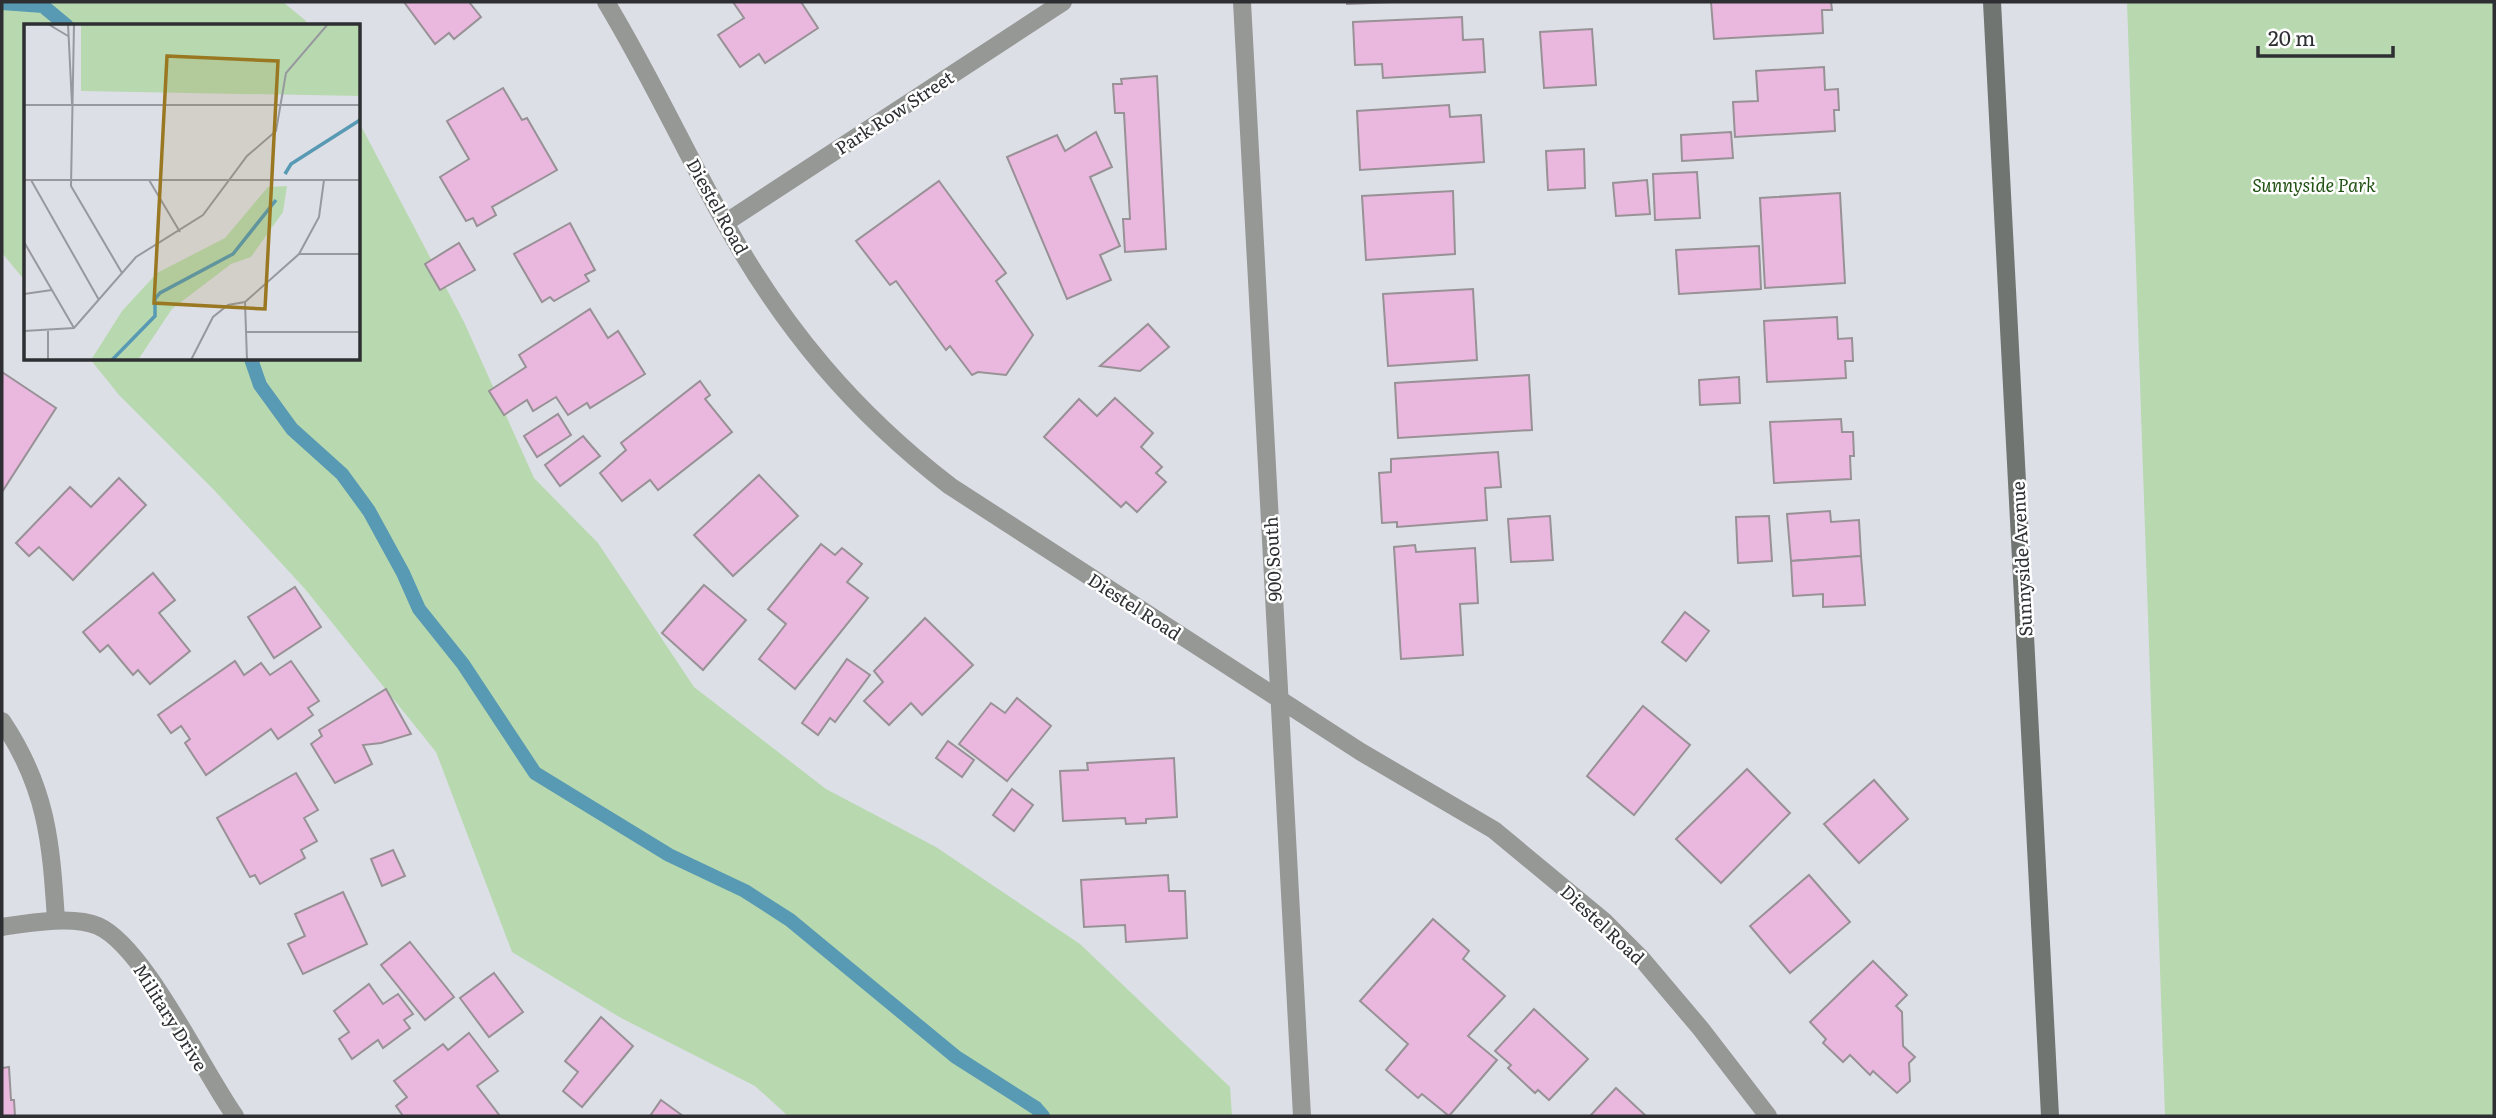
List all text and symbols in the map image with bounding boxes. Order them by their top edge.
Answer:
scale bar [2258,14,2393,58]
text: 20 m [2268,21,2315,52]
inset map [24,24,360,360]
street label: Park Row Street [829,63,959,161]
street label: Diestel Road [680,153,756,259]
park label: Sunnyside Park [2252,171,2376,198]
street label: Sunnyside Avenue [2003,481,2039,637]
street label: 900 South [1256,516,1288,602]
street label: Diestel Road [1083,566,1187,646]
street label: Diestel Road [1555,878,1651,970]
street label: Military Drive [127,958,215,1076]

